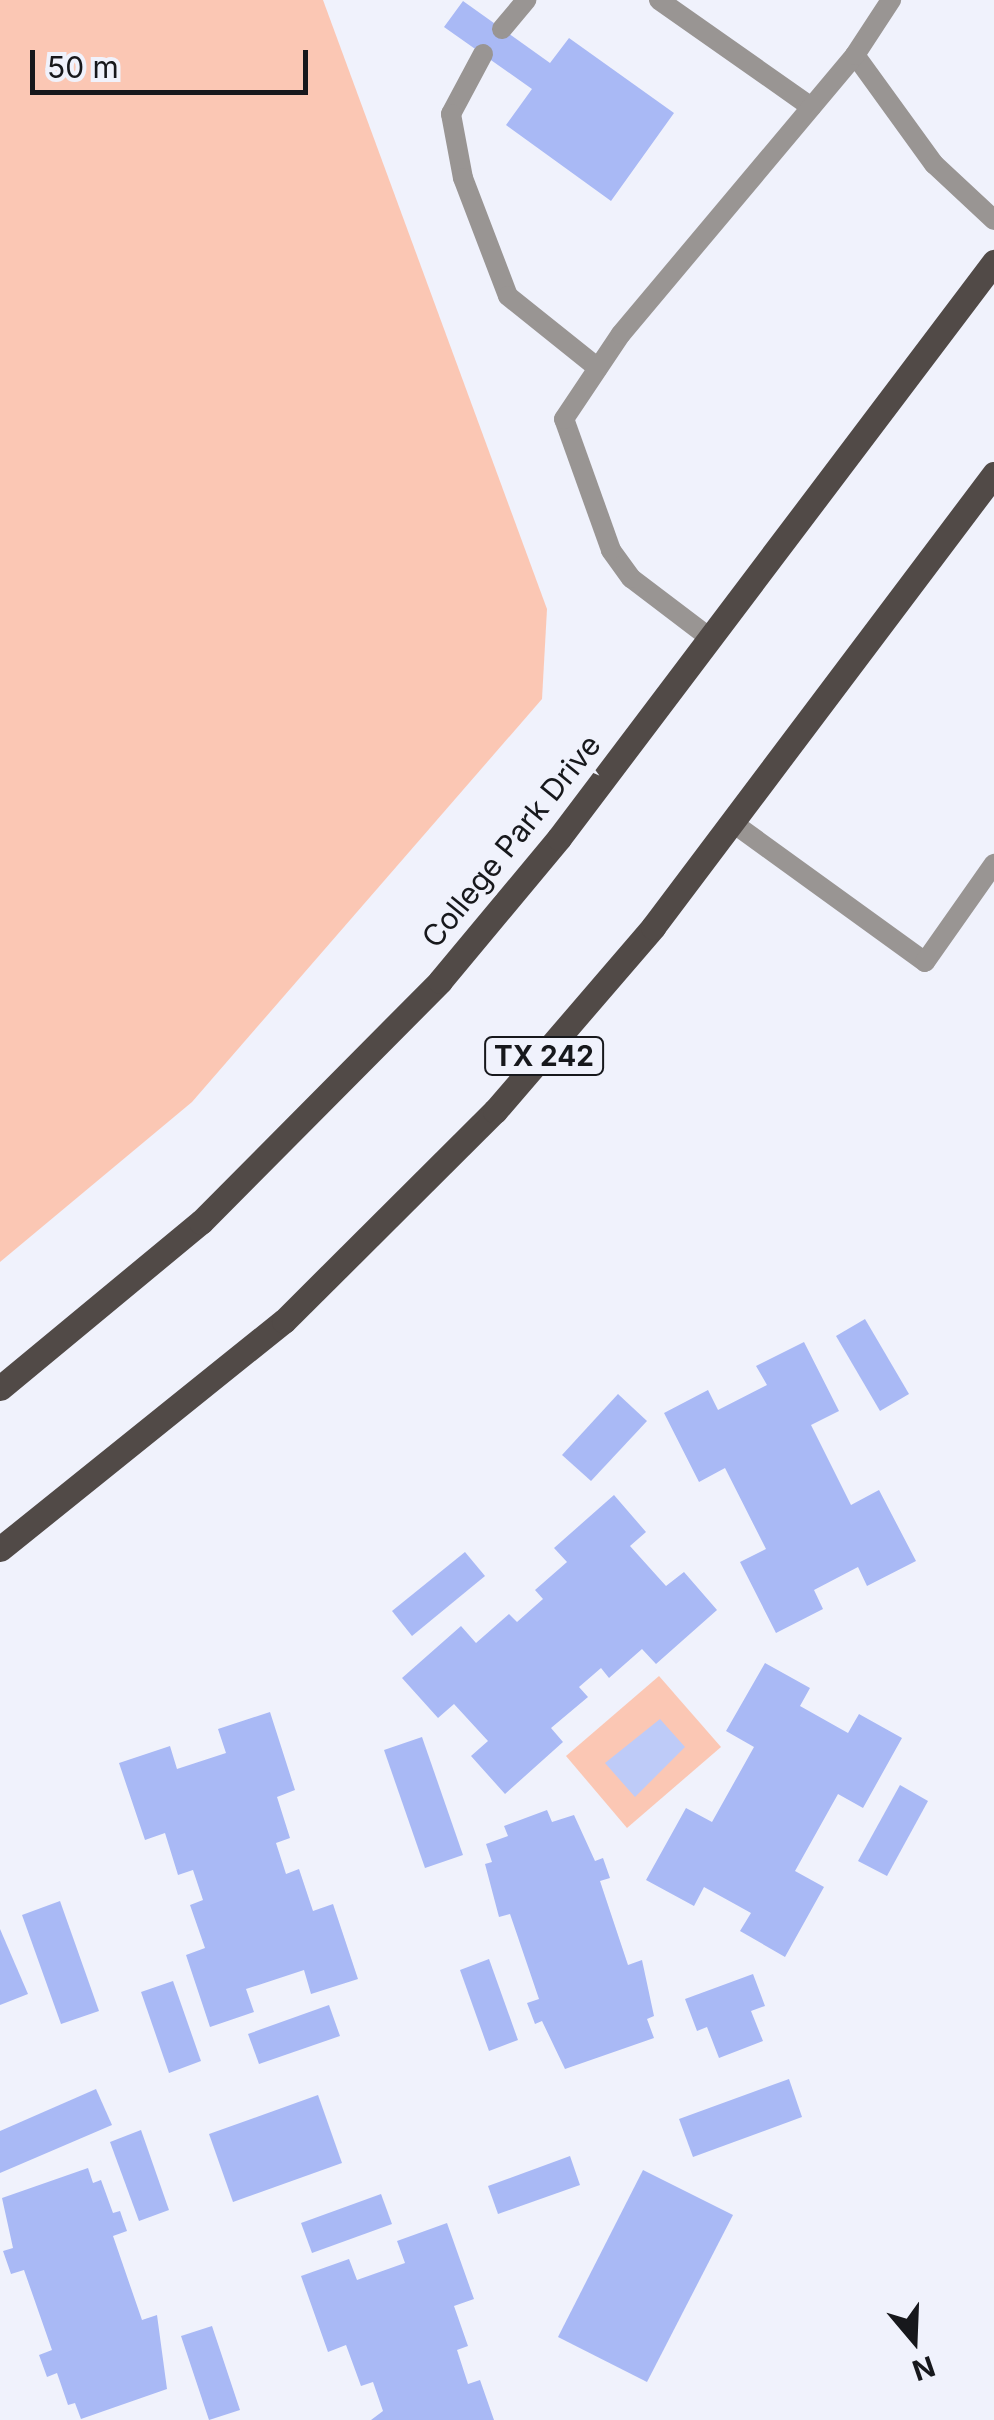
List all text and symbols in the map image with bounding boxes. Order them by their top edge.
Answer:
scale bar [35,30,312,92]
text: 50 m [47,49,119,85]
street label: College Park Drive [414,727,608,955]
road number: TX 242 [484,1033,604,1079]
north arrow [864,2290,964,2390]
text: N [908,2349,939,2388]

